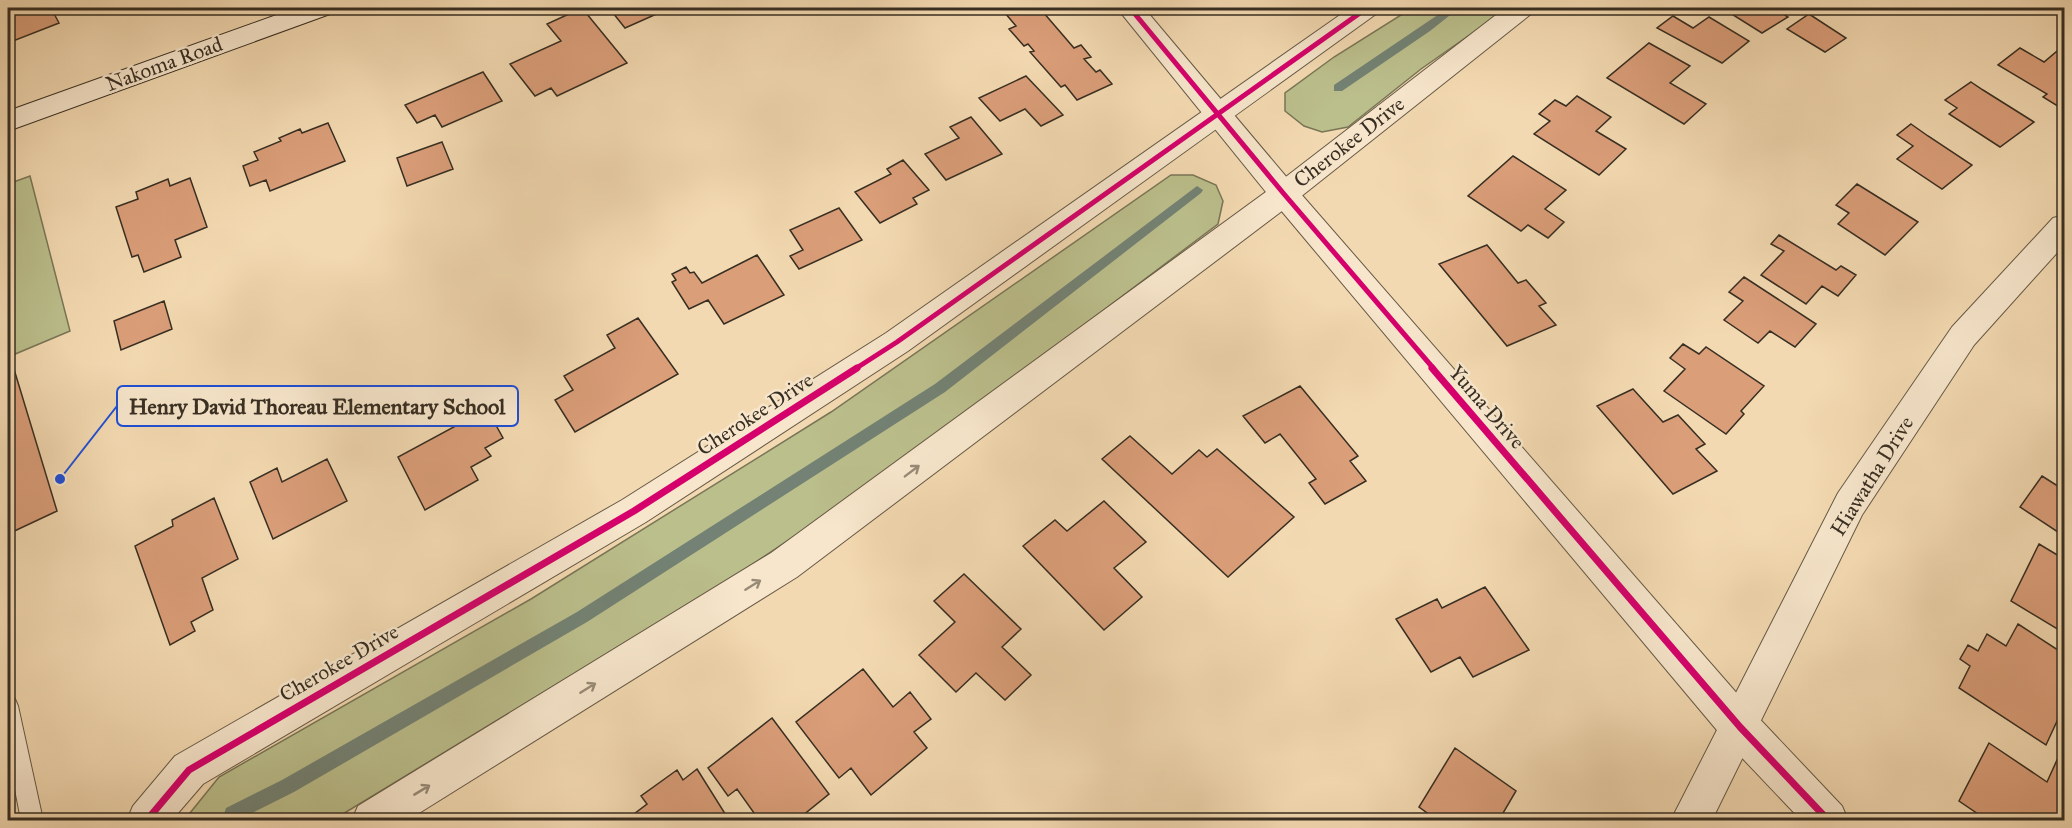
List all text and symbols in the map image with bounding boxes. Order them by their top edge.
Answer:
street label: Nakoma Road [102,31,226,97]
street label: Cherokee Drive [1289,91,1410,193]
street label: Yuma Drive [1444,360,1531,454]
street label: Cherokee Drive [692,367,818,461]
callout: Henry David Thoreau Elementary School [117,386,518,426]
text: Henry David Thoreau Elementary School [129,393,506,420]
street label: Hiawatha Drive [1825,411,1919,541]
one-way arrow [903,464,919,477]
one-way arrow [745,578,762,591]
street label: Cherokee Drive [275,618,403,708]
one-way arrow [579,681,596,693]
one-way arrow [413,784,430,796]

